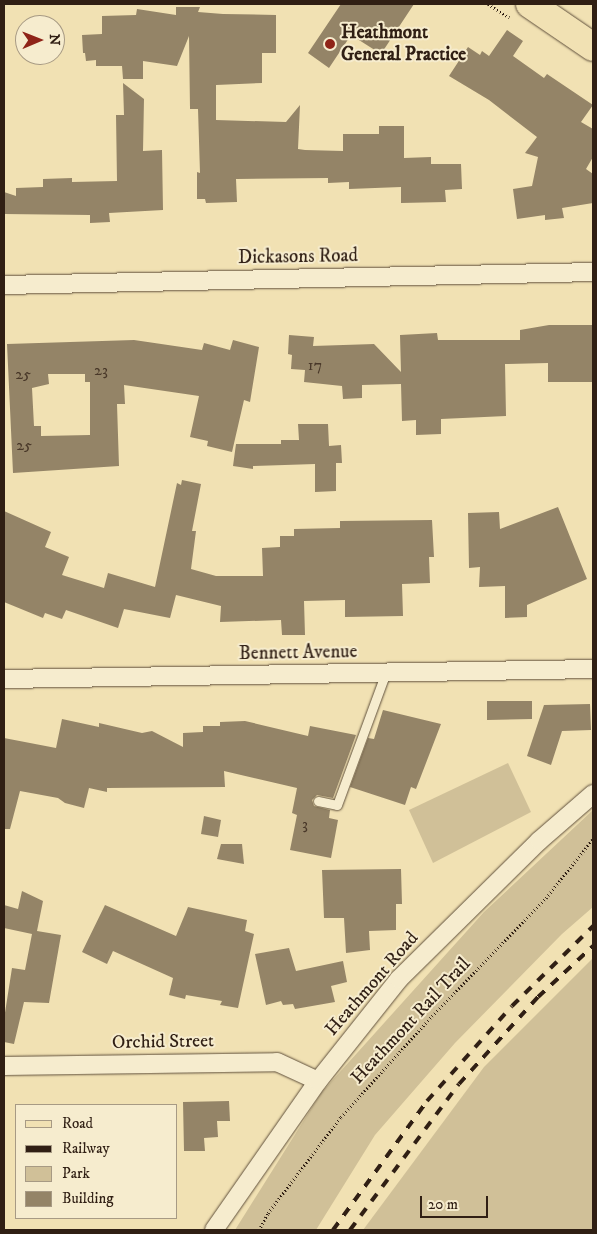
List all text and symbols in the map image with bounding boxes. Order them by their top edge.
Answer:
north arrow [15,15,65,65]
place label: Heathmont General Practice [341,22,466,66]
text: N [45,34,63,46]
marker: Heathmont General Practice [323,37,337,51]
street label: Dickasons Road [238,245,358,269]
house number: 17 [308,355,322,375]
house number: 23 [94,360,108,380]
house number: 25 [15,364,31,384]
house number: 25 [16,435,32,455]
street label: Bennett Avenue [239,641,357,665]
house number: 3 [302,814,308,834]
street label: Heathmont Road [321,927,423,1041]
street label: Heathmont Rail Trail [347,953,475,1089]
street label: Orchid Street [112,1030,214,1054]
legend [15,1104,178,1219]
text: Road [62,1114,93,1133]
text: Railway [62,1139,110,1158]
text: Park [62,1164,90,1183]
scale bar [422,1186,490,1218]
text: Building [62,1189,114,1208]
text: 20 m [428,1195,458,1214]

